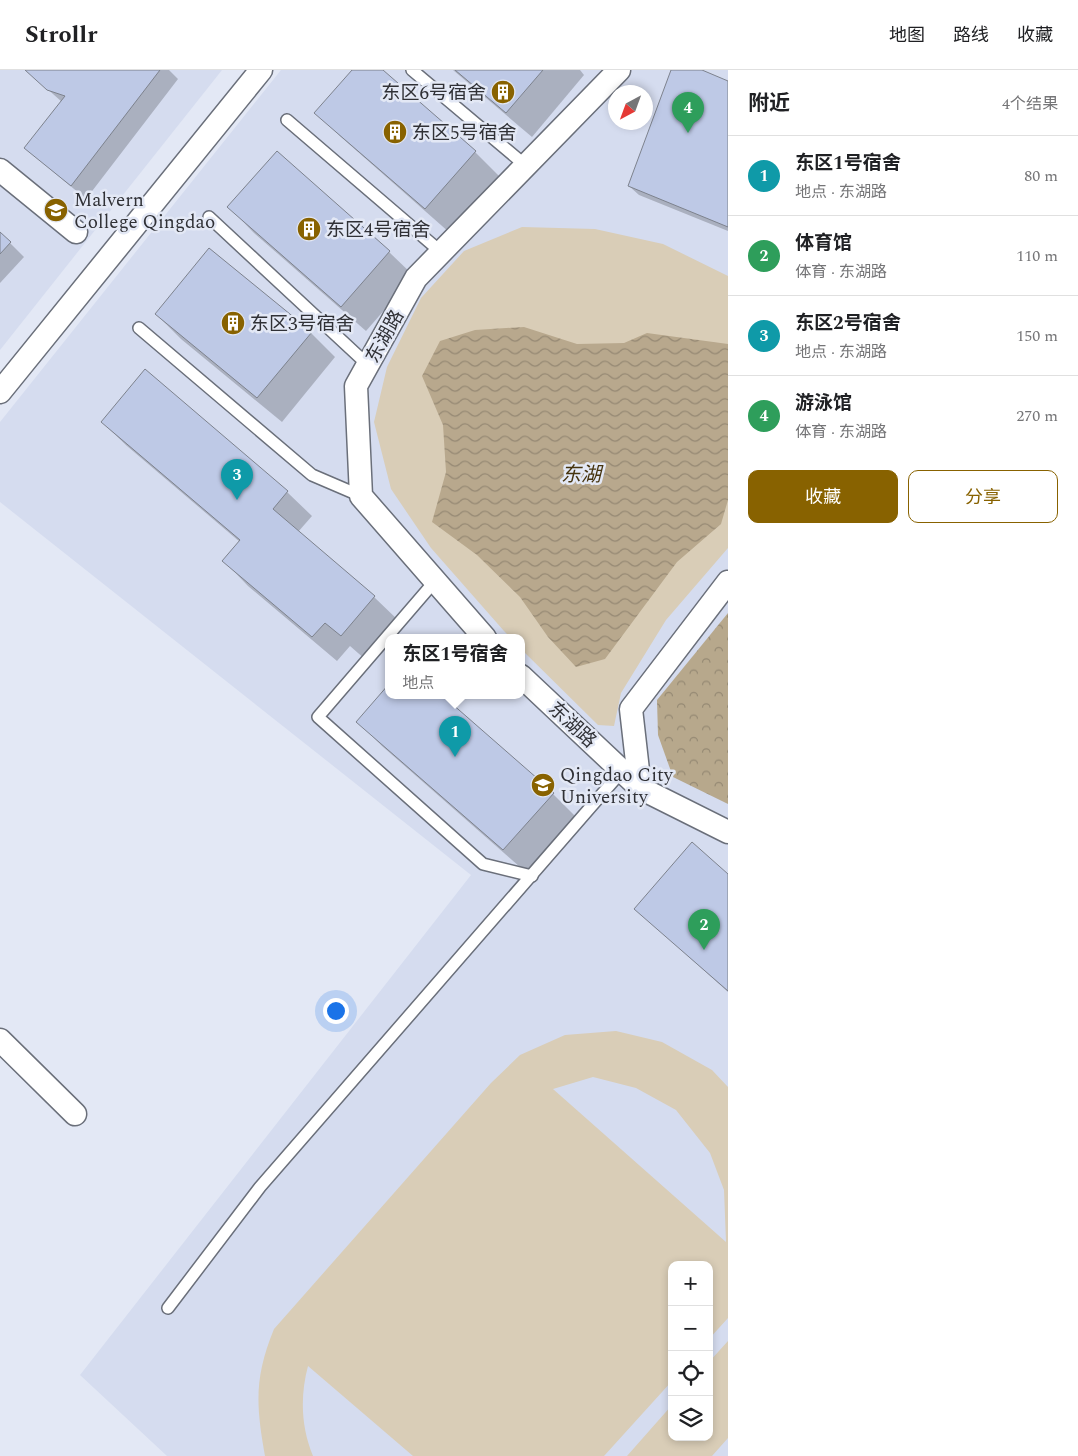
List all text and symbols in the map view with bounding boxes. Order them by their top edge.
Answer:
text: Strollr [25,17,97,53]
text: 地图 [889,22,925,49]
text: 路线 [953,22,989,49]
text: 收藏 [1017,22,1053,49]
place label: 东区6号宿舍 [381,79,486,108]
building icon: 东区6号宿舍 [490,79,516,105]
north arrow [608,85,653,130]
text: 附近 [748,88,790,120]
pin: 4 [672,92,704,133]
text: 4个结果 [1002,92,1058,116]
building icon: 东区5号宿舍 [382,119,408,145]
place label: 东区5号宿舍 [412,119,517,148]
text: 东区1号宿舍 [795,149,901,178]
text: 1 [760,164,768,188]
text: 80 m [1024,164,1058,188]
text: 地点 · 东湖路 [795,180,887,204]
place label: Malvern College Qingdao [74,186,215,237]
school or university icon: Malvern College Qingdao [43,197,69,223]
building icon: 东区4号宿舍 [296,216,322,242]
place label: 东区4号宿舍 [326,216,431,245]
text: 体育馆 [795,229,852,258]
text: 2 [760,244,768,268]
text: 110 m [1016,244,1058,268]
text: 体育 · 东湖路 [795,260,887,284]
street label: 东湖路 [359,305,412,369]
text: 东区2号宿舍 [795,309,901,338]
building icon: 东区3号宿舍 [220,310,246,336]
place label: 东区3号宿舍 [250,310,355,339]
text: 3 [760,324,768,348]
text: 150 m [1016,324,1058,348]
text: 地点 · 东湖路 [795,340,887,364]
text: 游泳馆 [795,389,852,418]
text: 4 [760,404,768,428]
text: 270 m [1016,404,1058,428]
text: 体育 · 东湖路 [795,420,887,444]
pin: 3 [221,459,253,500]
water label: 东湖 [561,460,604,490]
button: 收藏 [748,470,898,523]
button: 分享 [908,470,1058,523]
popup [385,634,525,699]
text: 东区1号宿舍 [402,640,508,669]
text: 地点 [402,671,434,695]
street label: 东湖路 [541,695,603,755]
pin: 1 [439,716,471,757]
place label: Qingdao City University [560,761,674,812]
school or university icon: Qingdao City University [530,772,556,798]
pin: 2 [688,909,720,950]
your location [323,998,349,1024]
map controls [668,1261,713,1441]
button: + [668,1261,713,1306]
button: − [668,1306,713,1351]
button: locate [668,1351,713,1396]
button: layers [668,1396,713,1441]

